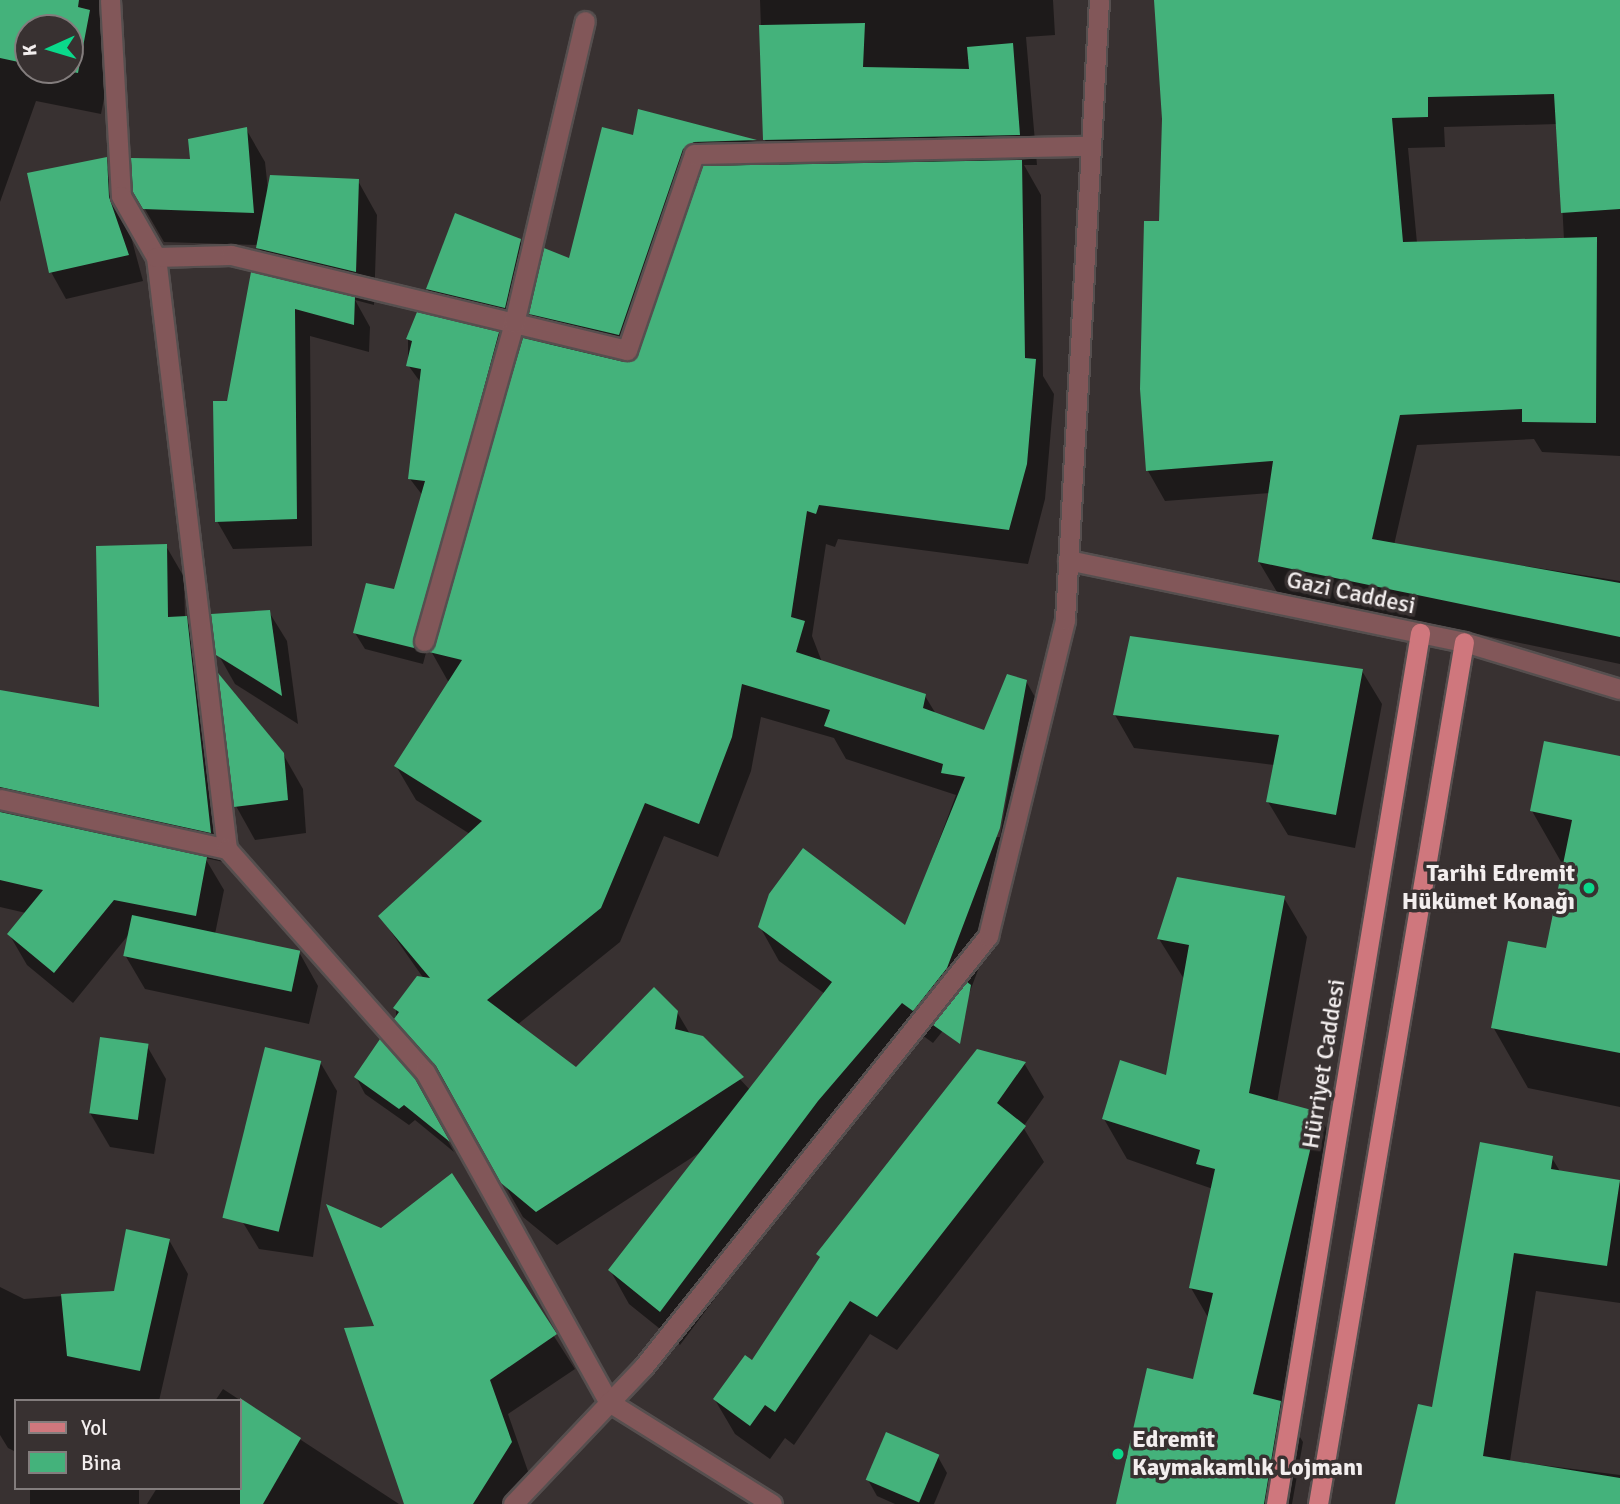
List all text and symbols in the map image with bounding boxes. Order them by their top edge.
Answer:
north arrow [14,14,84,84]
text: K [18,44,42,57]
street label: Gazi Caddesi [1284,565,1418,621]
place label: Tarihi Edremit Hükümet Konağı [1402,860,1575,916]
marker: Tarihi Edremit Hükümet Konağı [1581,880,1597,896]
street label: Hürriyet Caddesi [1296,977,1352,1151]
legend [14,1399,242,1490]
text: Yol [81,1415,107,1441]
place label: Edremit Kaymakamlık Lojmanı [1132,1426,1363,1482]
marker: Edremit Kaymakamlık Lojmanı [1110,1446,1126,1462]
text: Bina [81,1450,122,1476]

